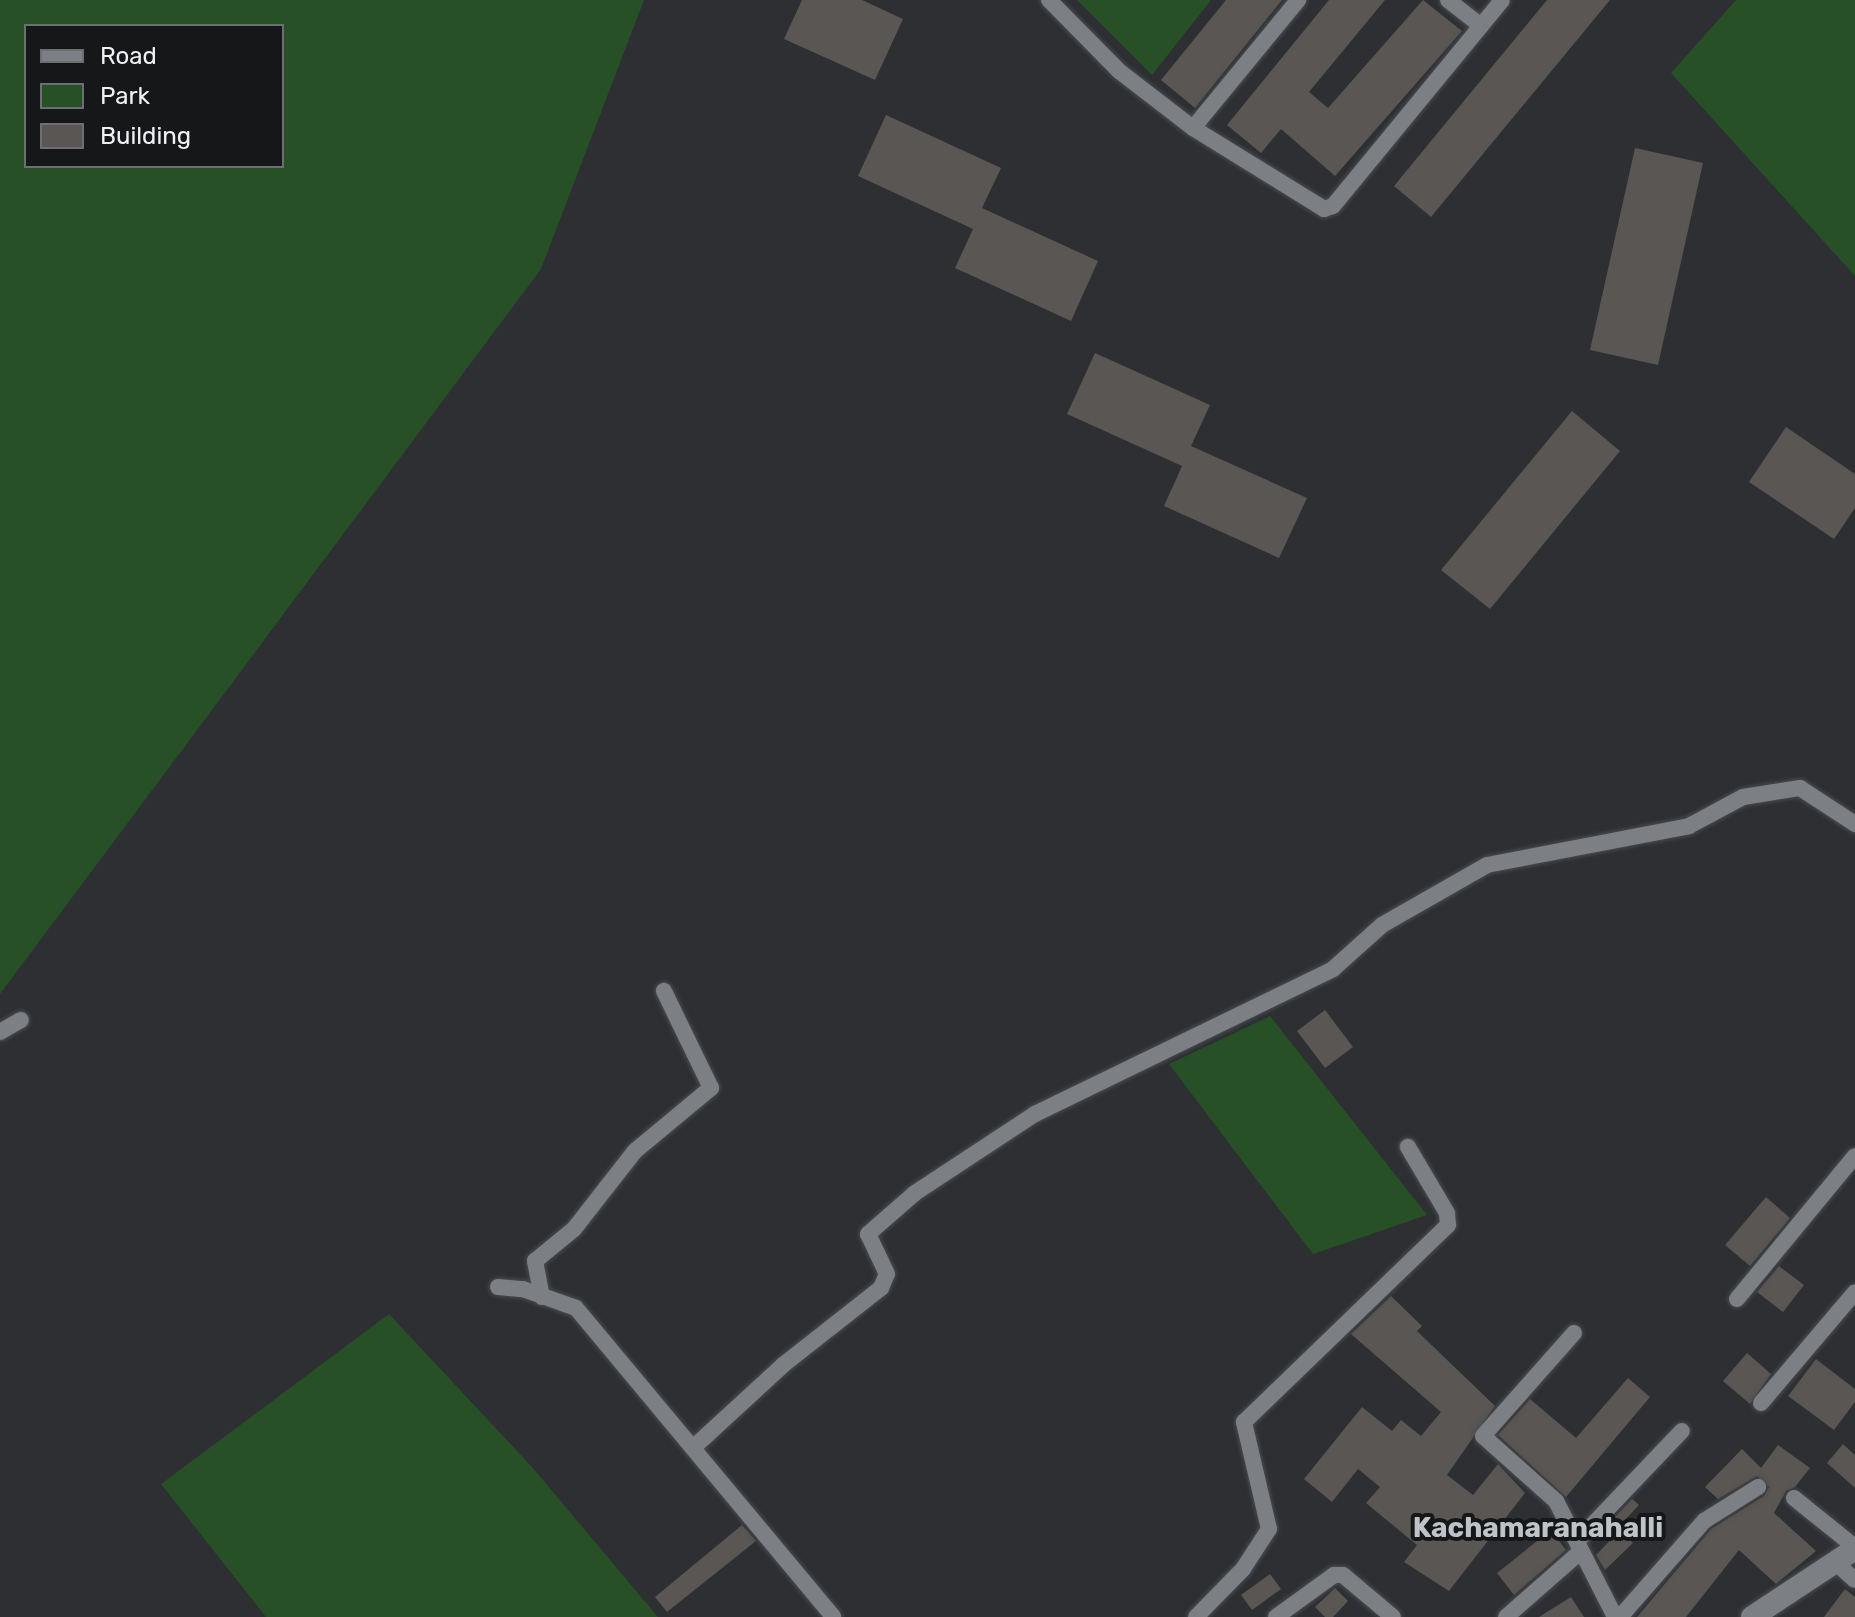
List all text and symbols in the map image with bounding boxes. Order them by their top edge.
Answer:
legend [24,24,284,168]
text: Road [100,42,157,70]
text: Park [100,82,150,110]
text: Building [100,122,191,150]
district label: Kachamaranahalli [1413,1511,1663,1545]

